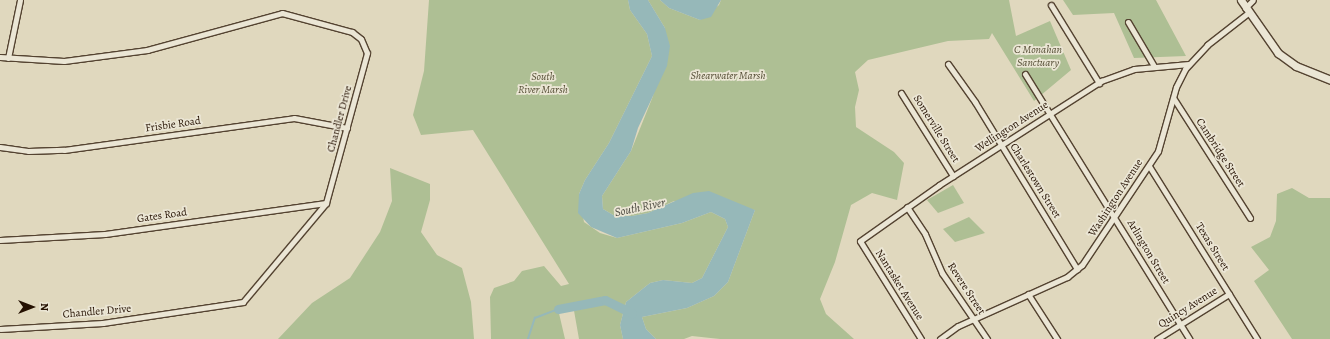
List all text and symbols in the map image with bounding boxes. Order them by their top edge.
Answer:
park label: C Monahan Sanctuary [1014,44,1062,70]
park label: Shearwater Marsh [690,69,766,83]
park label: South River Marsh [518,71,568,97]
street label: Chandler Drive [325,84,355,154]
street label: Somerville Street [910,93,962,165]
street label: Wellington Avenue [973,98,1051,156]
street label: Frisbie Road [144,115,202,135]
street label: Cambridge Street [1193,116,1247,190]
street label: Charlestown Street [1007,141,1063,221]
street label: Washington Avenue [1086,157,1146,239]
water label: South River [613,196,667,220]
street label: Gates Road [136,206,188,226]
street label: Arlington Street [1124,218,1172,286]
street label: Texas Street [1192,221,1232,273]
street label: Nantasket Avenue [872,247,926,323]
street label: Revere Street [944,261,988,317]
street label: Quincy Avenue [1156,285,1220,331]
north arrow [12,287,52,327]
street label: Chandler Drive [62,302,132,322]
text: N [37,303,52,311]

